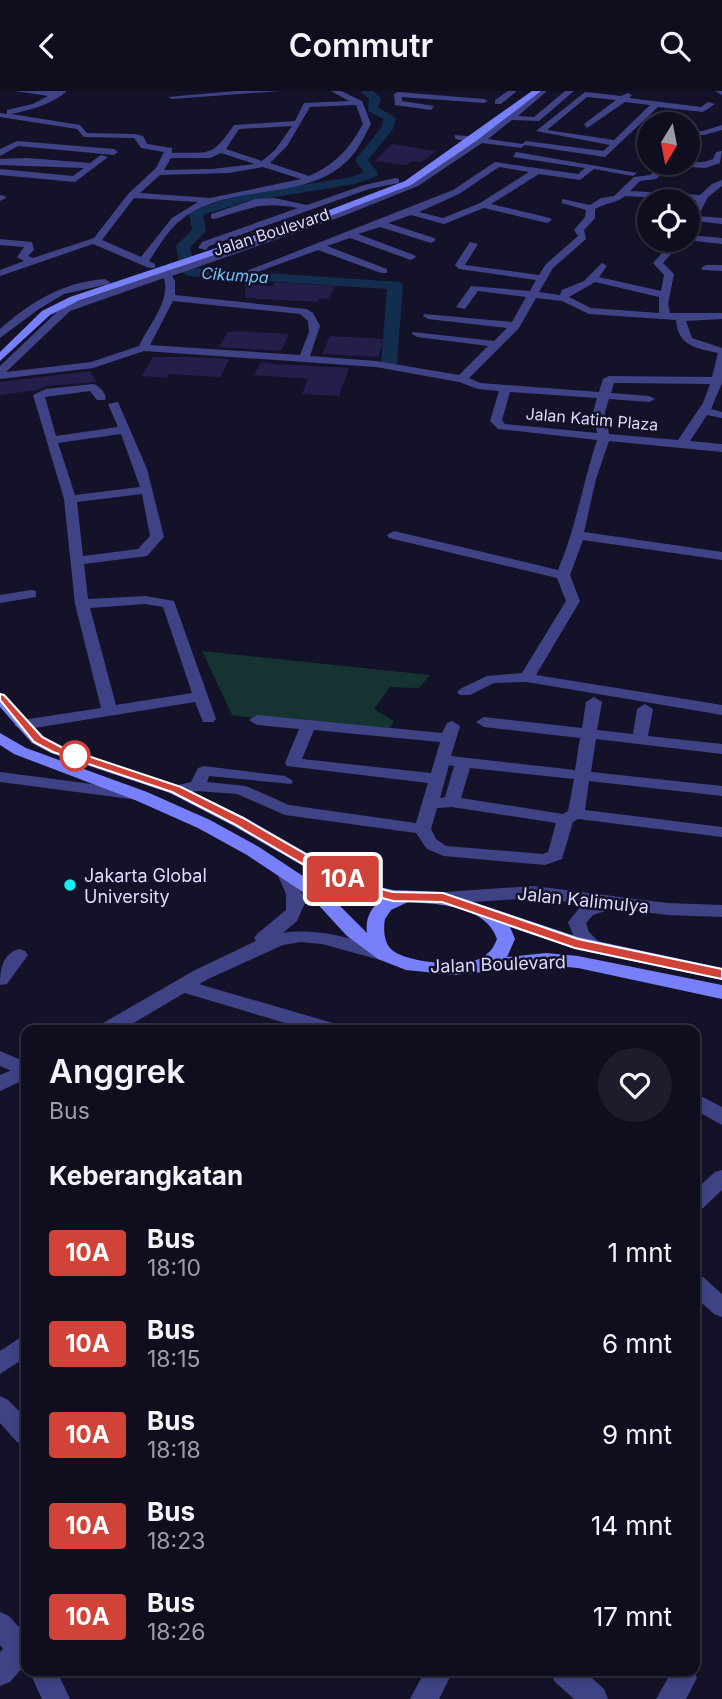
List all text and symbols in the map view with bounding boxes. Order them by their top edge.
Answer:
text: Commutr [289,26,433,65]
icon: back [28,27,66,65]
icon: search [656,27,694,65]
north arrow [637,112,700,175]
map controls [637,112,700,252]
button: locate [637,189,700,252]
street label: Jalan Boulevard [210,204,332,260]
water label: Cikumpa [201,263,270,287]
street label: Jalan Katim Plaza [525,403,659,435]
unlabelled marker [60,741,90,771]
line badge: 10A [303,856,383,902]
text: 10A [321,864,365,893]
place label: Jakarta Global University [84,865,207,907]
marker: Jakarta Global University [62,877,78,893]
street label: Jalan Kalimulya [516,883,650,917]
street label: Jalan Boulevard [430,951,566,977]
button: heart [598,1048,672,1122]
text: Anggrek [49,1051,185,1091]
text: Bus [49,1097,90,1125]
text: Keberangkatan [49,1160,243,1191]
text: Bus [147,1223,195,1254]
text: 1 mnt [607,1237,672,1268]
text: 10A [65,1238,110,1267]
text: 18:10 [147,1254,201,1282]
text: Bus [147,1314,195,1345]
text: 6 mnt [602,1328,672,1359]
text: 10A [65,1329,110,1358]
text: 18:15 [147,1345,201,1373]
text: Bus [147,1405,195,1436]
text: 9 mnt [602,1419,672,1450]
text: 10A [65,1420,110,1449]
text: 18:18 [147,1436,201,1464]
text: Bus [147,1496,195,1527]
text: 14 mnt [591,1510,672,1541]
text: 10A [65,1511,110,1540]
text: 18:23 [147,1527,205,1555]
text: Bus [147,1587,195,1618]
text: 17 mnt [593,1601,672,1632]
text: 10A [65,1602,110,1631]
text: 18:26 [147,1618,206,1646]

